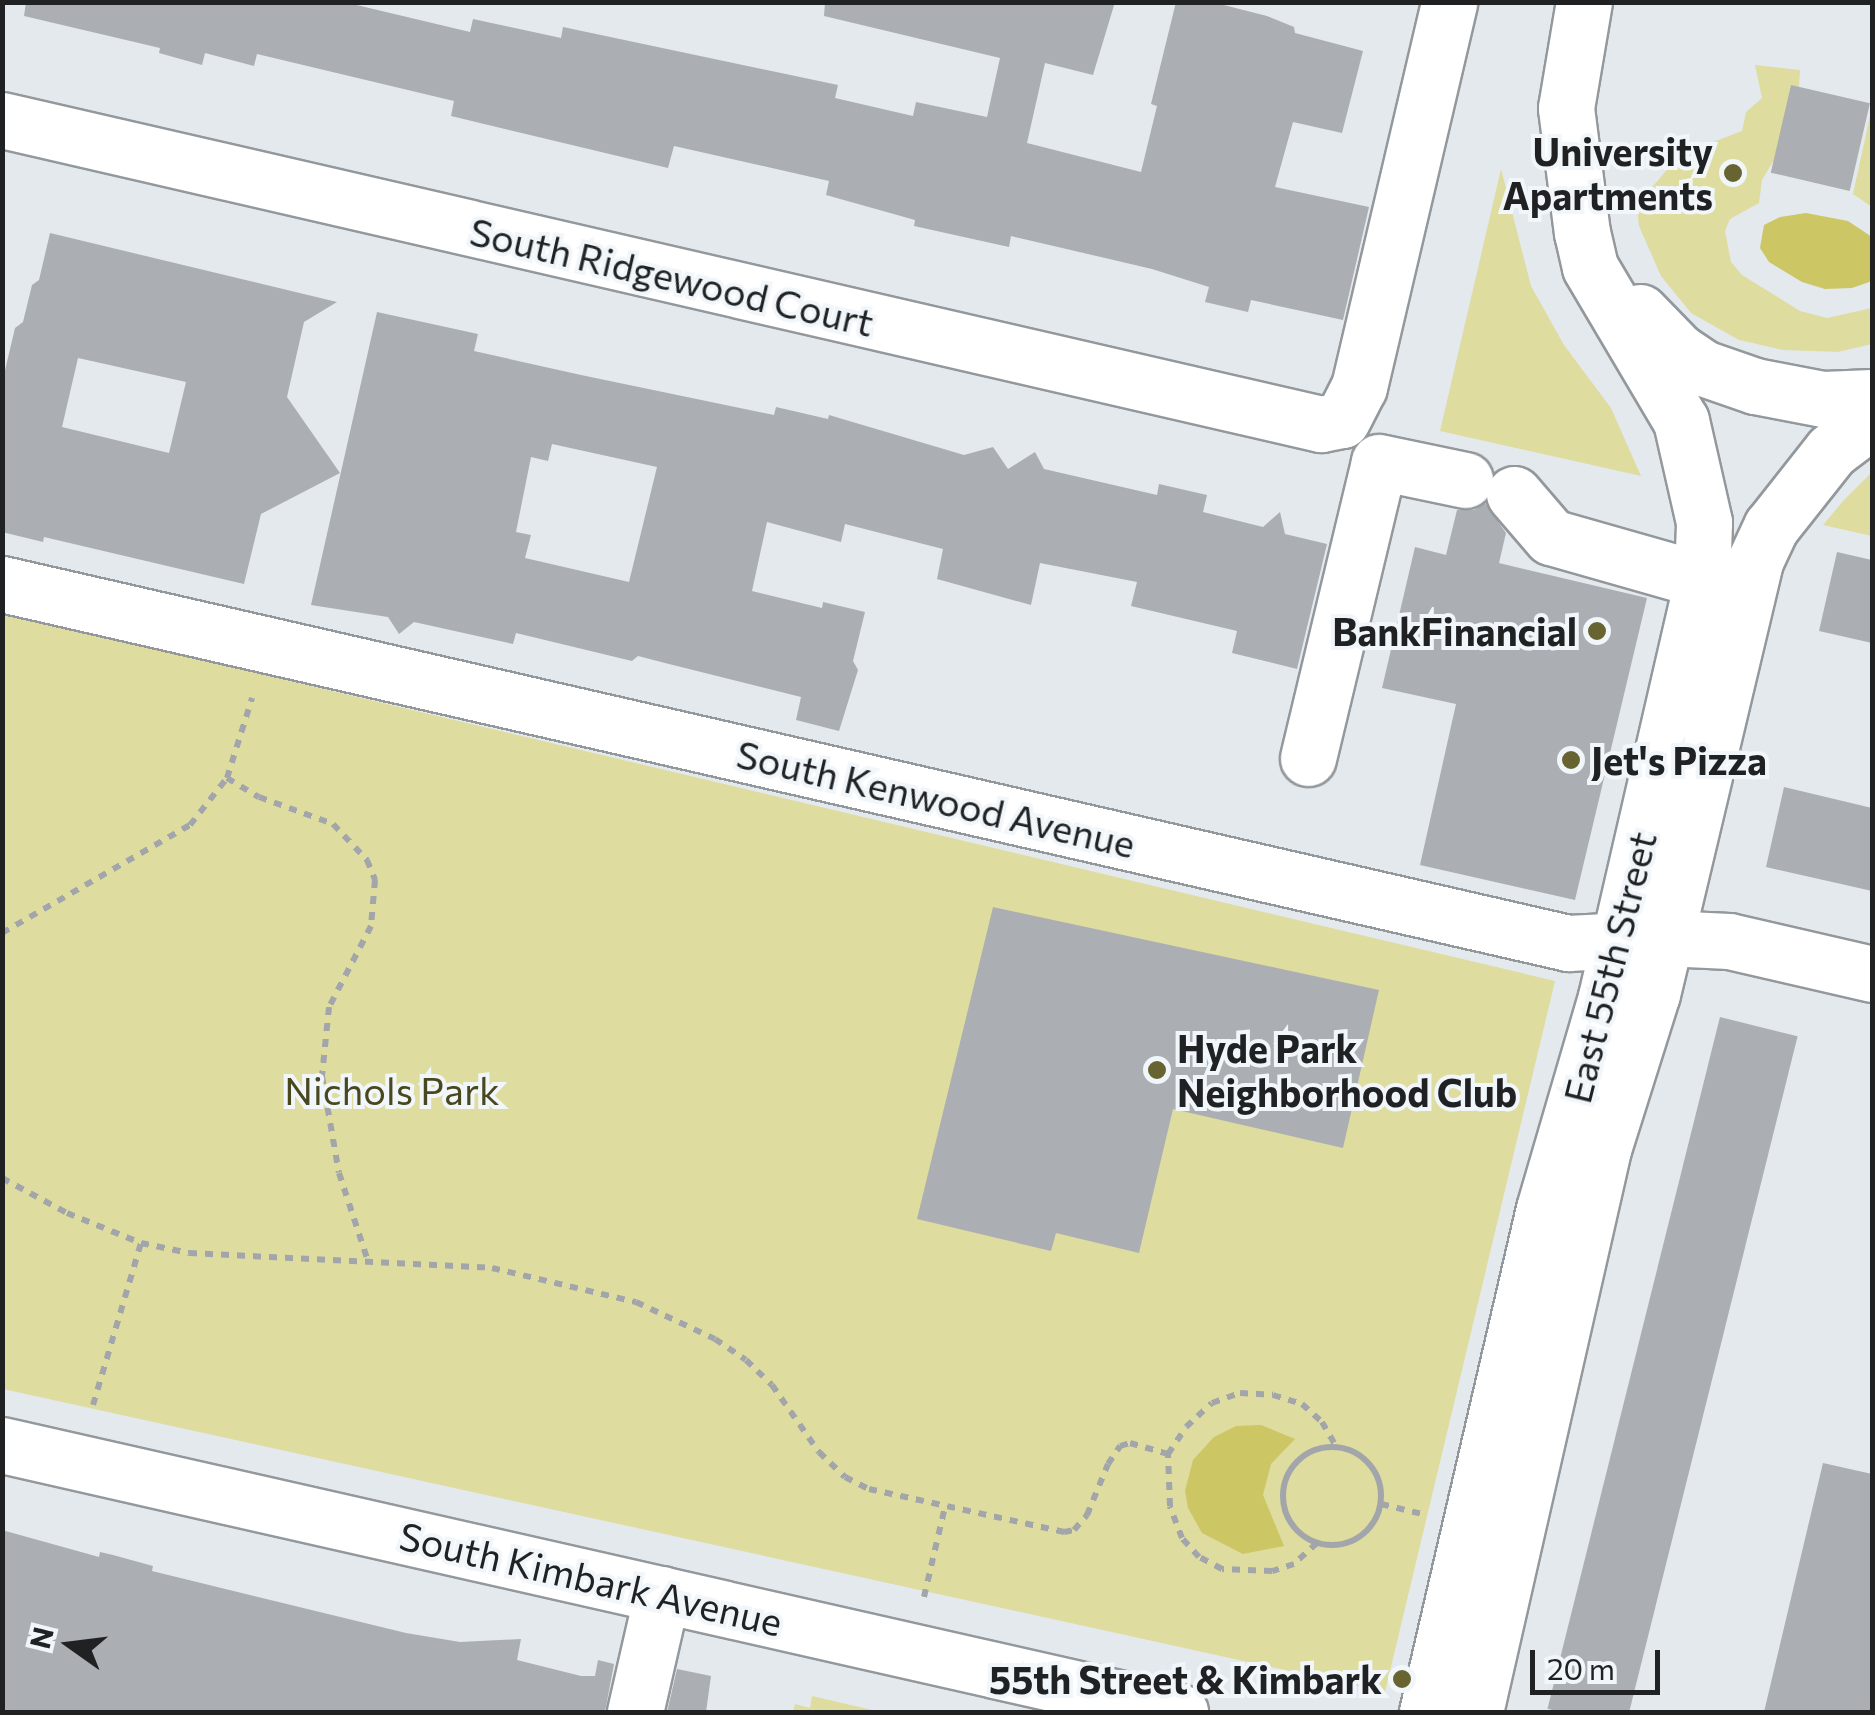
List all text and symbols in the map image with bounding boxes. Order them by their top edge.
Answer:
place label: University Apartments [1503,128,1713,218]
marker: University Apartments [1722,162,1744,184]
street label: South Ridgewood Court [466,207,878,345]
place label: BankFinancial [1332,608,1577,654]
marker: BankFinancial [1586,620,1608,642]
street label: South Kenwood Avenue [732,730,1140,866]
place label: Jet's Pizza [1591,737,1767,783]
marker: Jet's Pizza [1560,749,1582,771]
street label: East 55th Street [1553,827,1665,1107]
place label: Hyde Park Neighborhood Club [1177,1025,1517,1114]
marker: Hyde Park Neighborhood Club [1146,1059,1168,1081]
park label: Nichols Park [284,1067,500,1113]
street label: South Kimbark Avenue [395,1512,787,1644]
north arrow [20,1595,120,1695]
text: N [22,1623,60,1652]
scale bar [1535,1630,1665,1692]
text: 20 m [1547,1649,1615,1686]
place label: 55th Street & Kimbark [989,1656,1382,1702]
marker: 55th Street & Kimbark [1391,1668,1413,1690]

